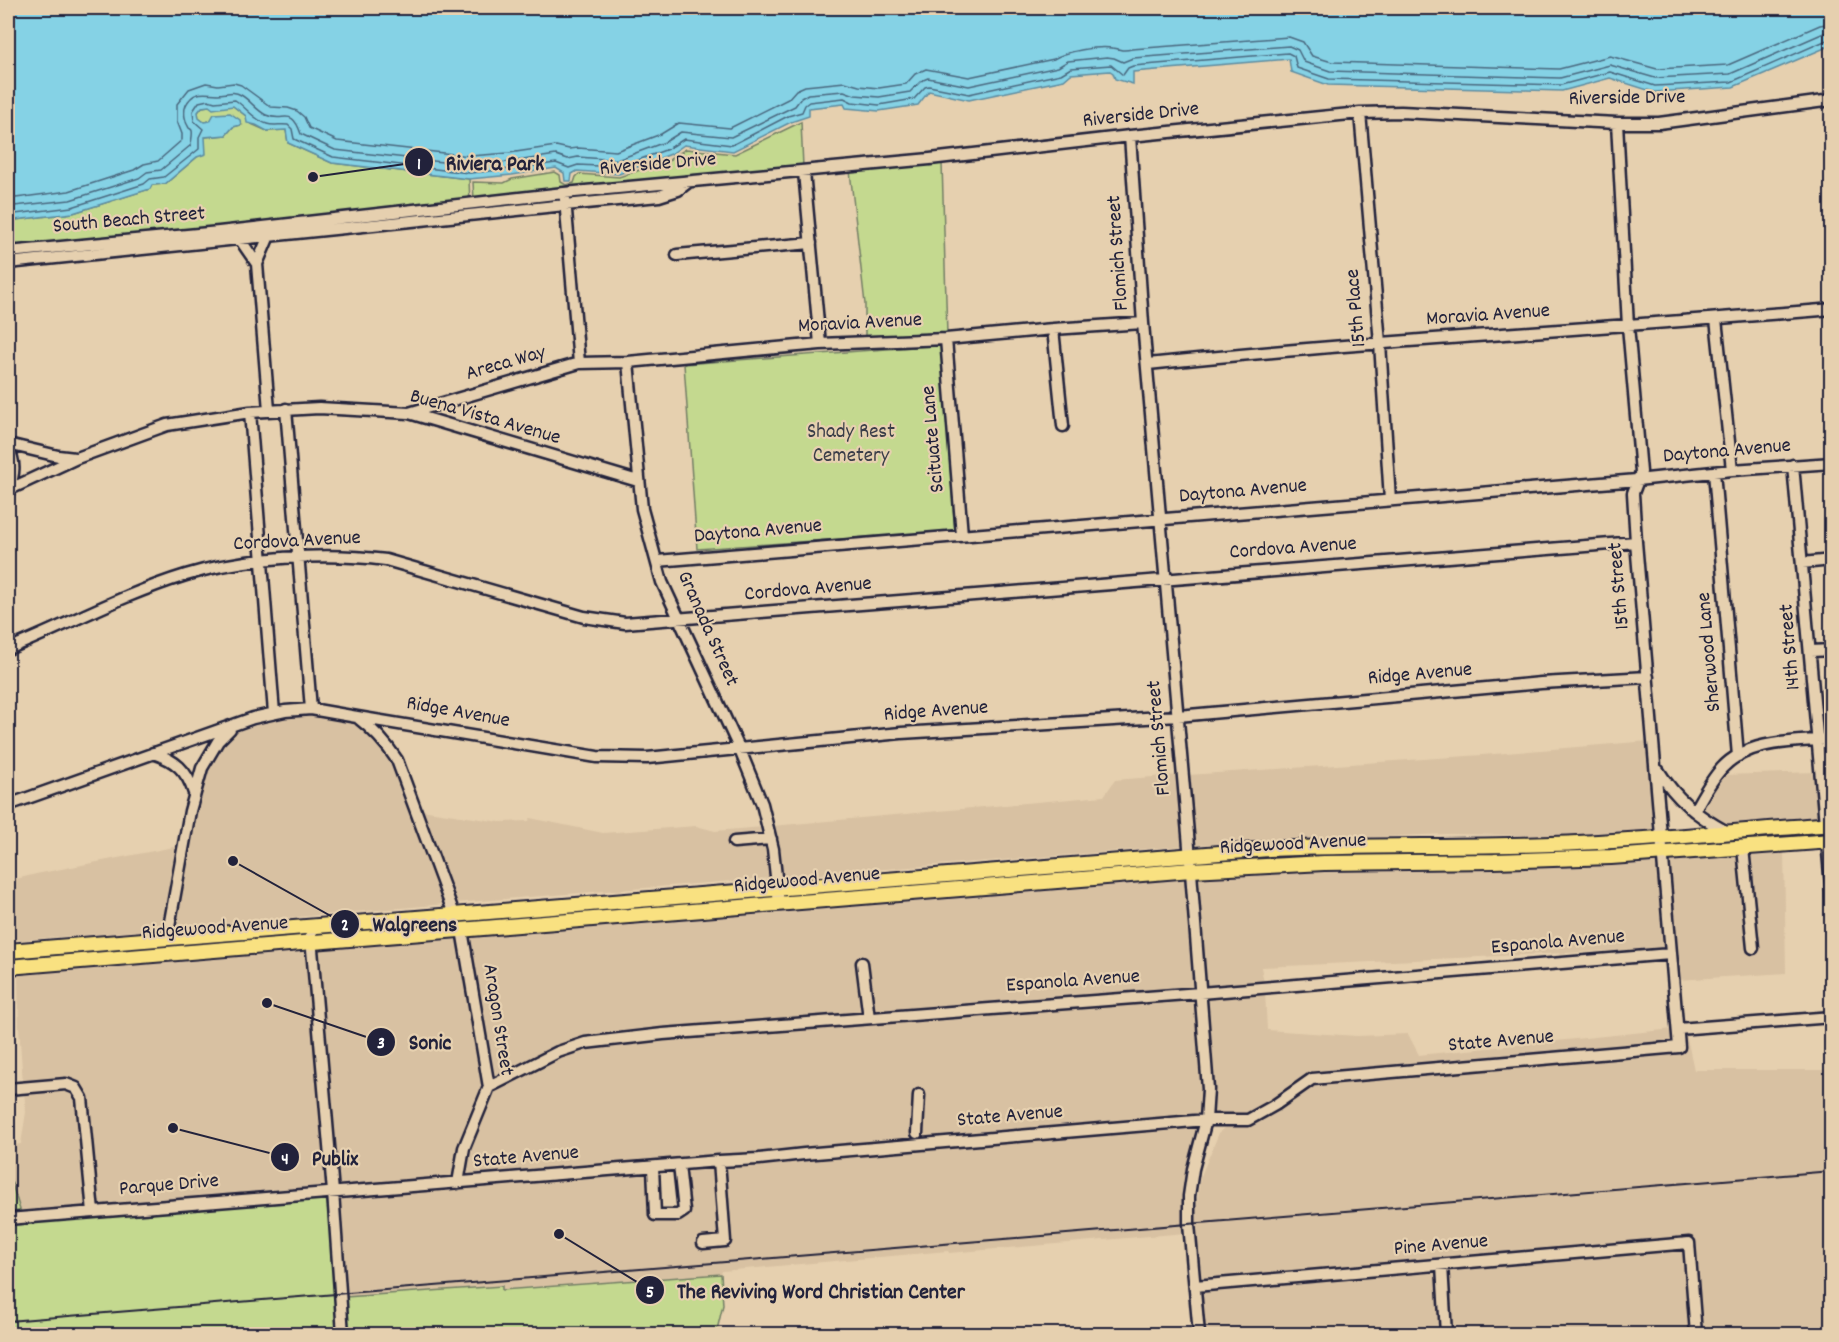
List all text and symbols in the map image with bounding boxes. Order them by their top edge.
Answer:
street label: Riverside Drive [1568,83,1686,115]
street label: Riverside Drive [1081,95,1201,137]
callout: Riviera Park [404,142,557,182]
street label: Riverside Drive [598,145,718,185]
text: Riviera Park [446,150,544,181]
text: 1 [417,153,421,178]
street label: Flomich Street [1100,194,1138,312]
street label: South Beach Street [52,199,207,243]
street label: 15th Place [1339,268,1375,348]
street label: Moravia Avenue [1425,297,1551,335]
street label: Moravia Avenue [797,306,923,342]
street label: Areca Way [462,338,550,390]
street label: Buena Vista Avenue [406,382,564,454]
street label: Scituate Lane [914,384,954,494]
park label: Shady Rest Cemetery [807,418,895,472]
street label: Daytona Avenue [1662,431,1792,473]
street label: Daytona Avenue [1178,471,1308,513]
street label: Daytona Avenue [693,511,823,553]
street label: Cordova Avenue [233,524,361,560]
street label: Cordova Avenue [1228,530,1358,568]
street label: 15th Street [1601,541,1639,631]
street label: Granada Street [668,567,746,692]
street label: Cordova Avenue [743,569,873,611]
street label: Sherwood Lane [1690,591,1730,713]
street label: 14th Street [1772,602,1810,691]
street label: Ridge Avenue [1367,655,1473,695]
street label: Flomich Street [1140,679,1180,797]
street label: Ridge Avenue [404,689,512,737]
street label: Ridge Avenue [883,693,989,731]
street label: Ridgewood Avenue [1219,826,1367,864]
street label: Ridgewood Avenue [733,860,881,902]
callout: Walgreens [330,904,469,944]
street label: Ridgewood Avenue [141,909,289,949]
text: Walgreens [373,911,457,942]
text: 2 [341,914,349,939]
street label: Espanola Avenue [1490,922,1626,964]
street label: Aragon Street [473,962,521,1078]
street label: Espanola Avenue [1005,962,1141,1002]
callout: Sonic [366,1022,463,1062]
street label: State Avenue [1447,1022,1555,1062]
text: Sonic [409,1029,451,1060]
text: 3 [377,1032,385,1057]
street label: State Avenue [956,1097,1064,1137]
callout: Publix [270,1137,371,1177]
street label: State Avenue [472,1138,580,1178]
text: Publix [312,1145,359,1176]
text: 4 [281,1148,289,1173]
street label: Parque Drive [118,1167,220,1205]
street label: Pine Avenue [1393,1227,1489,1265]
callout: The Reviving Word Christian Center [635,1270,977,1310]
text: The Reviving Word Christian Center [677,1278,966,1309]
text: 5 [646,1281,654,1306]

